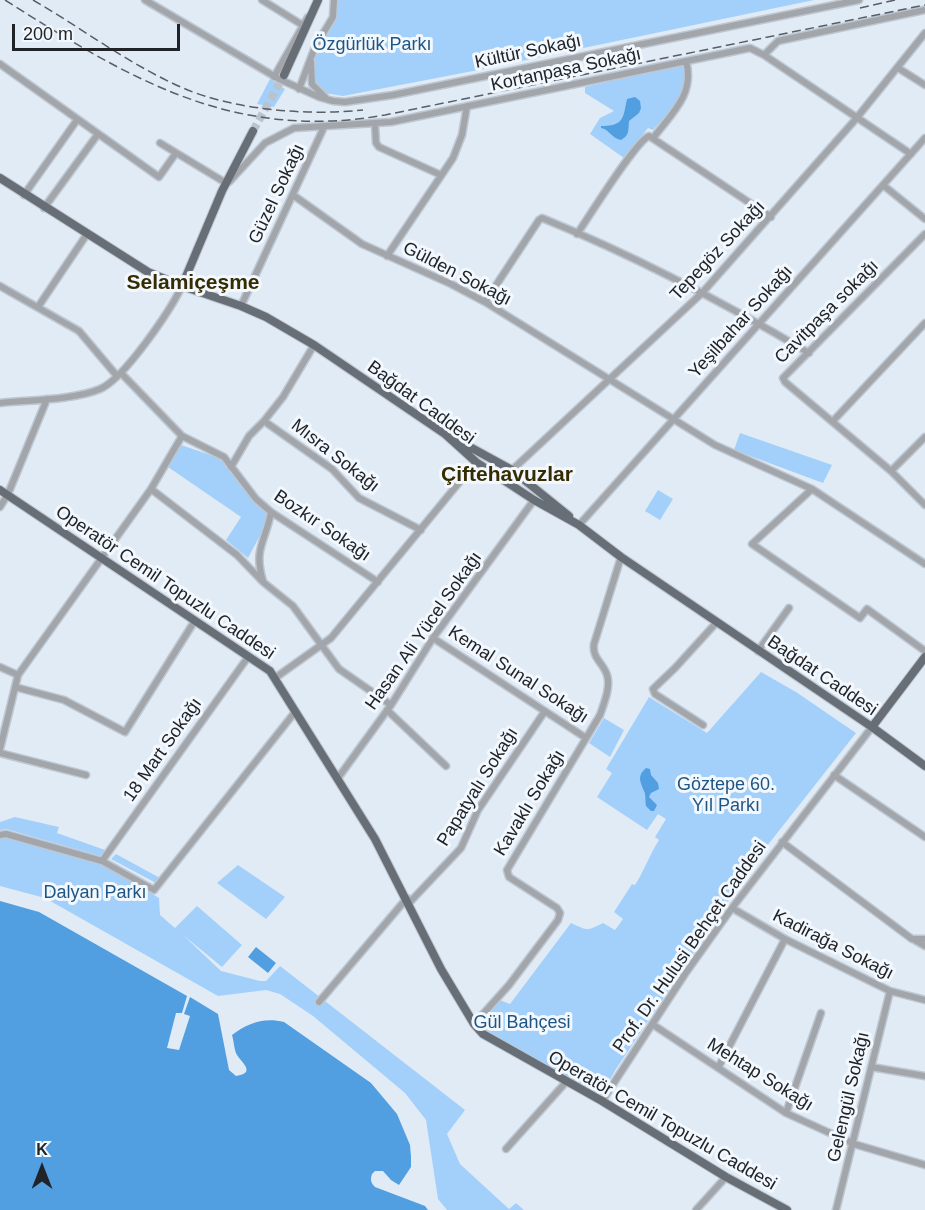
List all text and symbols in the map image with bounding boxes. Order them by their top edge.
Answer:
scale bar [15,12,183,50]
text: 200 m [23,24,73,44]
street label: Kültür Sokağı [473,30,583,74]
park label: Özgürlük Parkı [312,34,432,56]
street label: Kortanpaşa Sokağı [489,44,643,96]
street label: Güzel Sokağı [244,140,310,248]
street label: Tepegöz Sokağı [666,196,770,306]
street label: Gülden Sokağı [399,237,515,311]
street label: Cavitpaşa sokağı [771,256,883,368]
street label: Yeşilbahar Sokağı [685,261,797,383]
district label: Selamiçeşme [126,270,260,296]
street label: Bağdat Caddesi [363,357,479,449]
street label: Mısra Sokağı [287,415,383,497]
district label: Çiftehavuzlar [441,462,573,488]
street label: Bozkır Sokağı [270,486,374,566]
street label: Operatör Cemil Topuzlu Caddesi [51,501,279,665]
street label: Hasan Ali Yücel Sokağı [361,548,487,714]
street label: Kemal Sunal Sokağı [444,622,592,728]
street label: Bağdat Caddesi [763,631,881,721]
street label: 18 Mart Sokağı [119,694,207,806]
street label: Papatyalı Sokağı [433,724,523,850]
street label: Kavaklı Sokağı [490,746,570,860]
park label: Göztepe 60. Yıl Parkı [677,774,775,816]
street label: Prof. Dr. Hulusi Behçet Caddesi [609,837,771,1057]
park label: Dalyan Parkı [43,882,147,904]
street label: Kadirağa Sokağı [769,905,897,985]
park label: Gül Bahçesi [473,1012,571,1034]
street label: Gelengül Sokağı [824,1030,874,1164]
street label: Mehtap Sokağı [703,1034,817,1116]
street label: Operatör Cemil Topuzlu Caddesi [544,1047,780,1195]
north arrow [12,1138,72,1198]
text: K [36,1141,48,1158]

